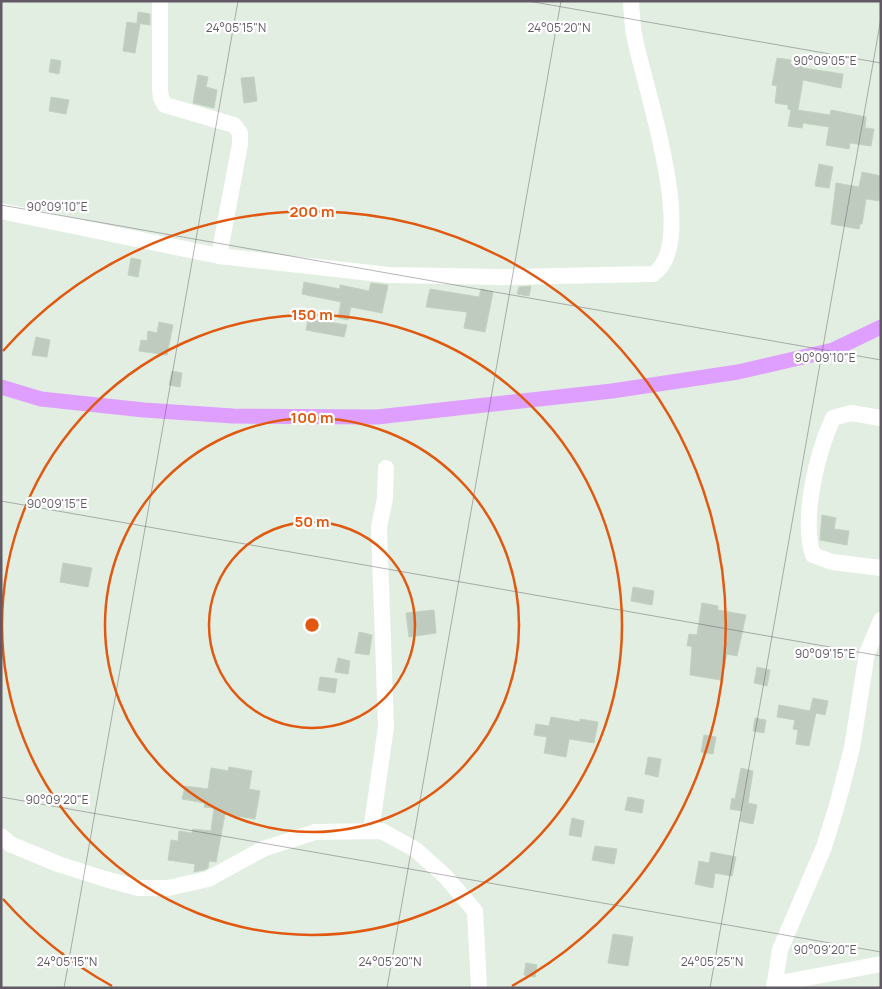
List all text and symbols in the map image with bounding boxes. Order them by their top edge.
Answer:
text: 24°05'15"N [206,19,266,36]
text: 24°05'20"N [528,19,590,36]
text: 90°09'05"E [793,52,857,69]
text: 90°09'10"E [26,198,88,215]
text: 200 m [289,201,335,222]
text: 150 m [291,304,333,325]
text: 90°09'10"E [794,349,856,366]
text: 100 m [291,407,333,428]
text: 90°09'15"E [27,495,87,512]
text: 50 m [294,511,330,532]
centre of rings [303,616,321,634]
text: 90°09'15"E [795,645,855,662]
text: 90°09'20"E [25,791,89,808]
text: 90°09'20"E [793,941,857,958]
text: 24°05'15"N [37,953,97,970]
text: 24°05'20"N [359,953,421,970]
text: 24°05'25"N [681,953,743,970]

